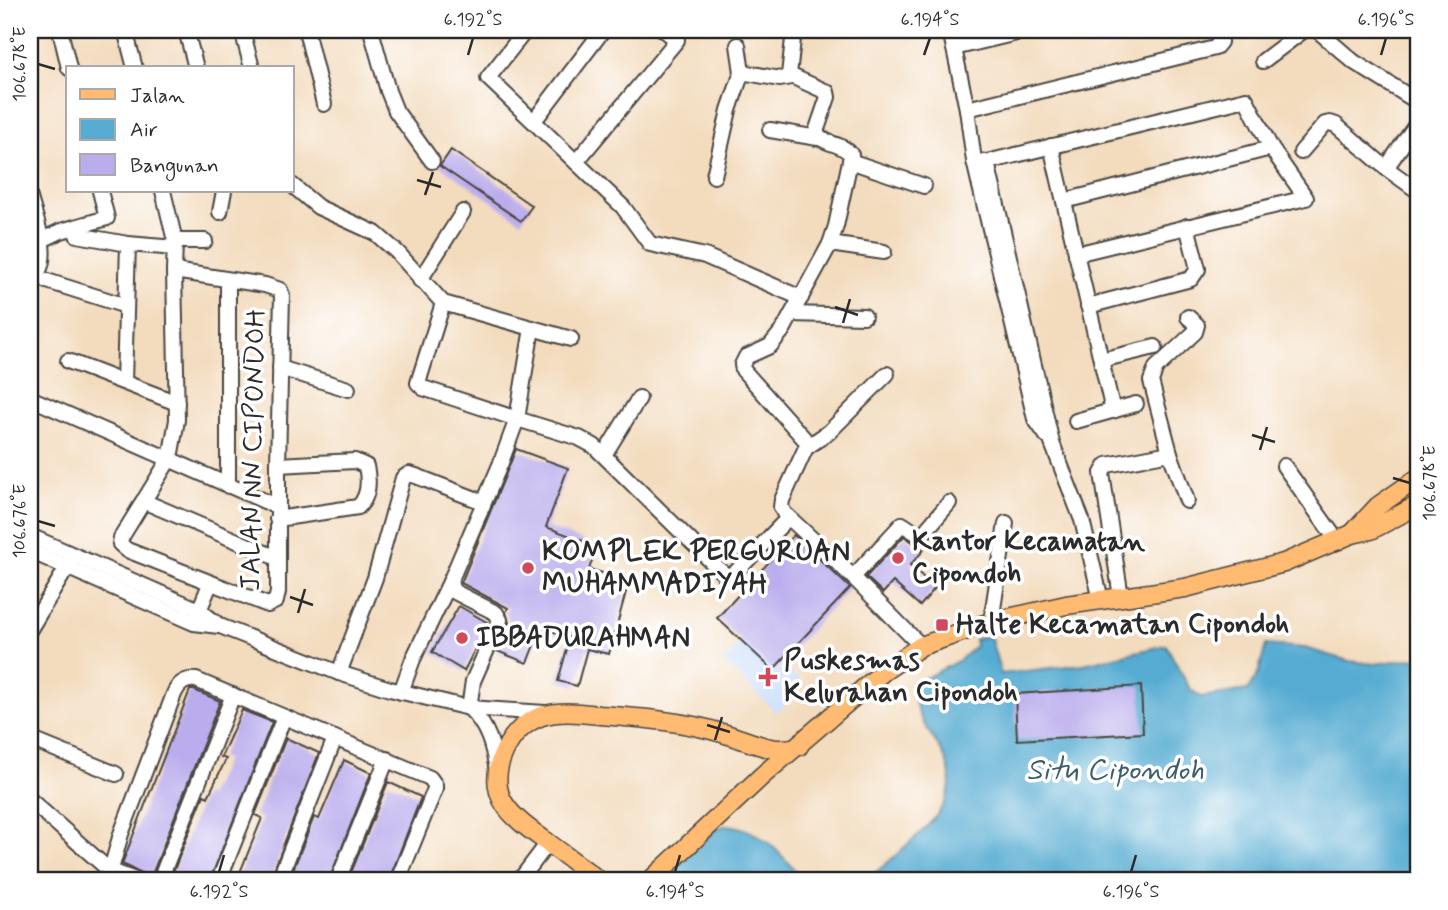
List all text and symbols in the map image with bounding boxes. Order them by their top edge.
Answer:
text: 6.192°S [443,8,503,32]
text: 6.194°S [901,8,959,32]
text: 6.196°S [1358,8,1414,32]
text: 106.678°E [8,26,32,102]
legend [66,66,294,192]
text: Jalan [130,82,185,110]
text: Air [130,116,158,144]
text: Bangunan [130,152,219,181]
street label: JALAN NN CIPONDOH [233,309,275,591]
text: 106.678°E [1418,445,1442,521]
text: 106.676°E [8,484,32,558]
place label: Kantor Kecamatan Cipondoh [912,524,1146,593]
place label: KOMPLEK PERGURUAN MUHAMMADIYAH [542,534,850,603]
marker: Kantor Kecamatan Cipondoh [890,550,906,566]
marker: KOMPLEK PERGURUAN MUHAMMADIYAH [520,560,536,576]
place label: Halte Kecamatan Cipondoh [956,607,1289,644]
marker: Halte Kecamatan Cipondoh [934,617,950,633]
place label: IBBADURAHMAN [476,620,690,657]
marker: IBBADURAHMAN [454,630,470,646]
place label: Puskesmas Kelurahan Cipondoh [784,643,1018,712]
marker: Puskesmas Kelurahan Cipondoh [758,667,778,687]
water label: Situ Cipondoh [1026,751,1204,790]
text: 6.192°S [189,880,249,904]
text: 6.194°S [646,880,704,904]
text: 6.196°S [1103,880,1159,904]

